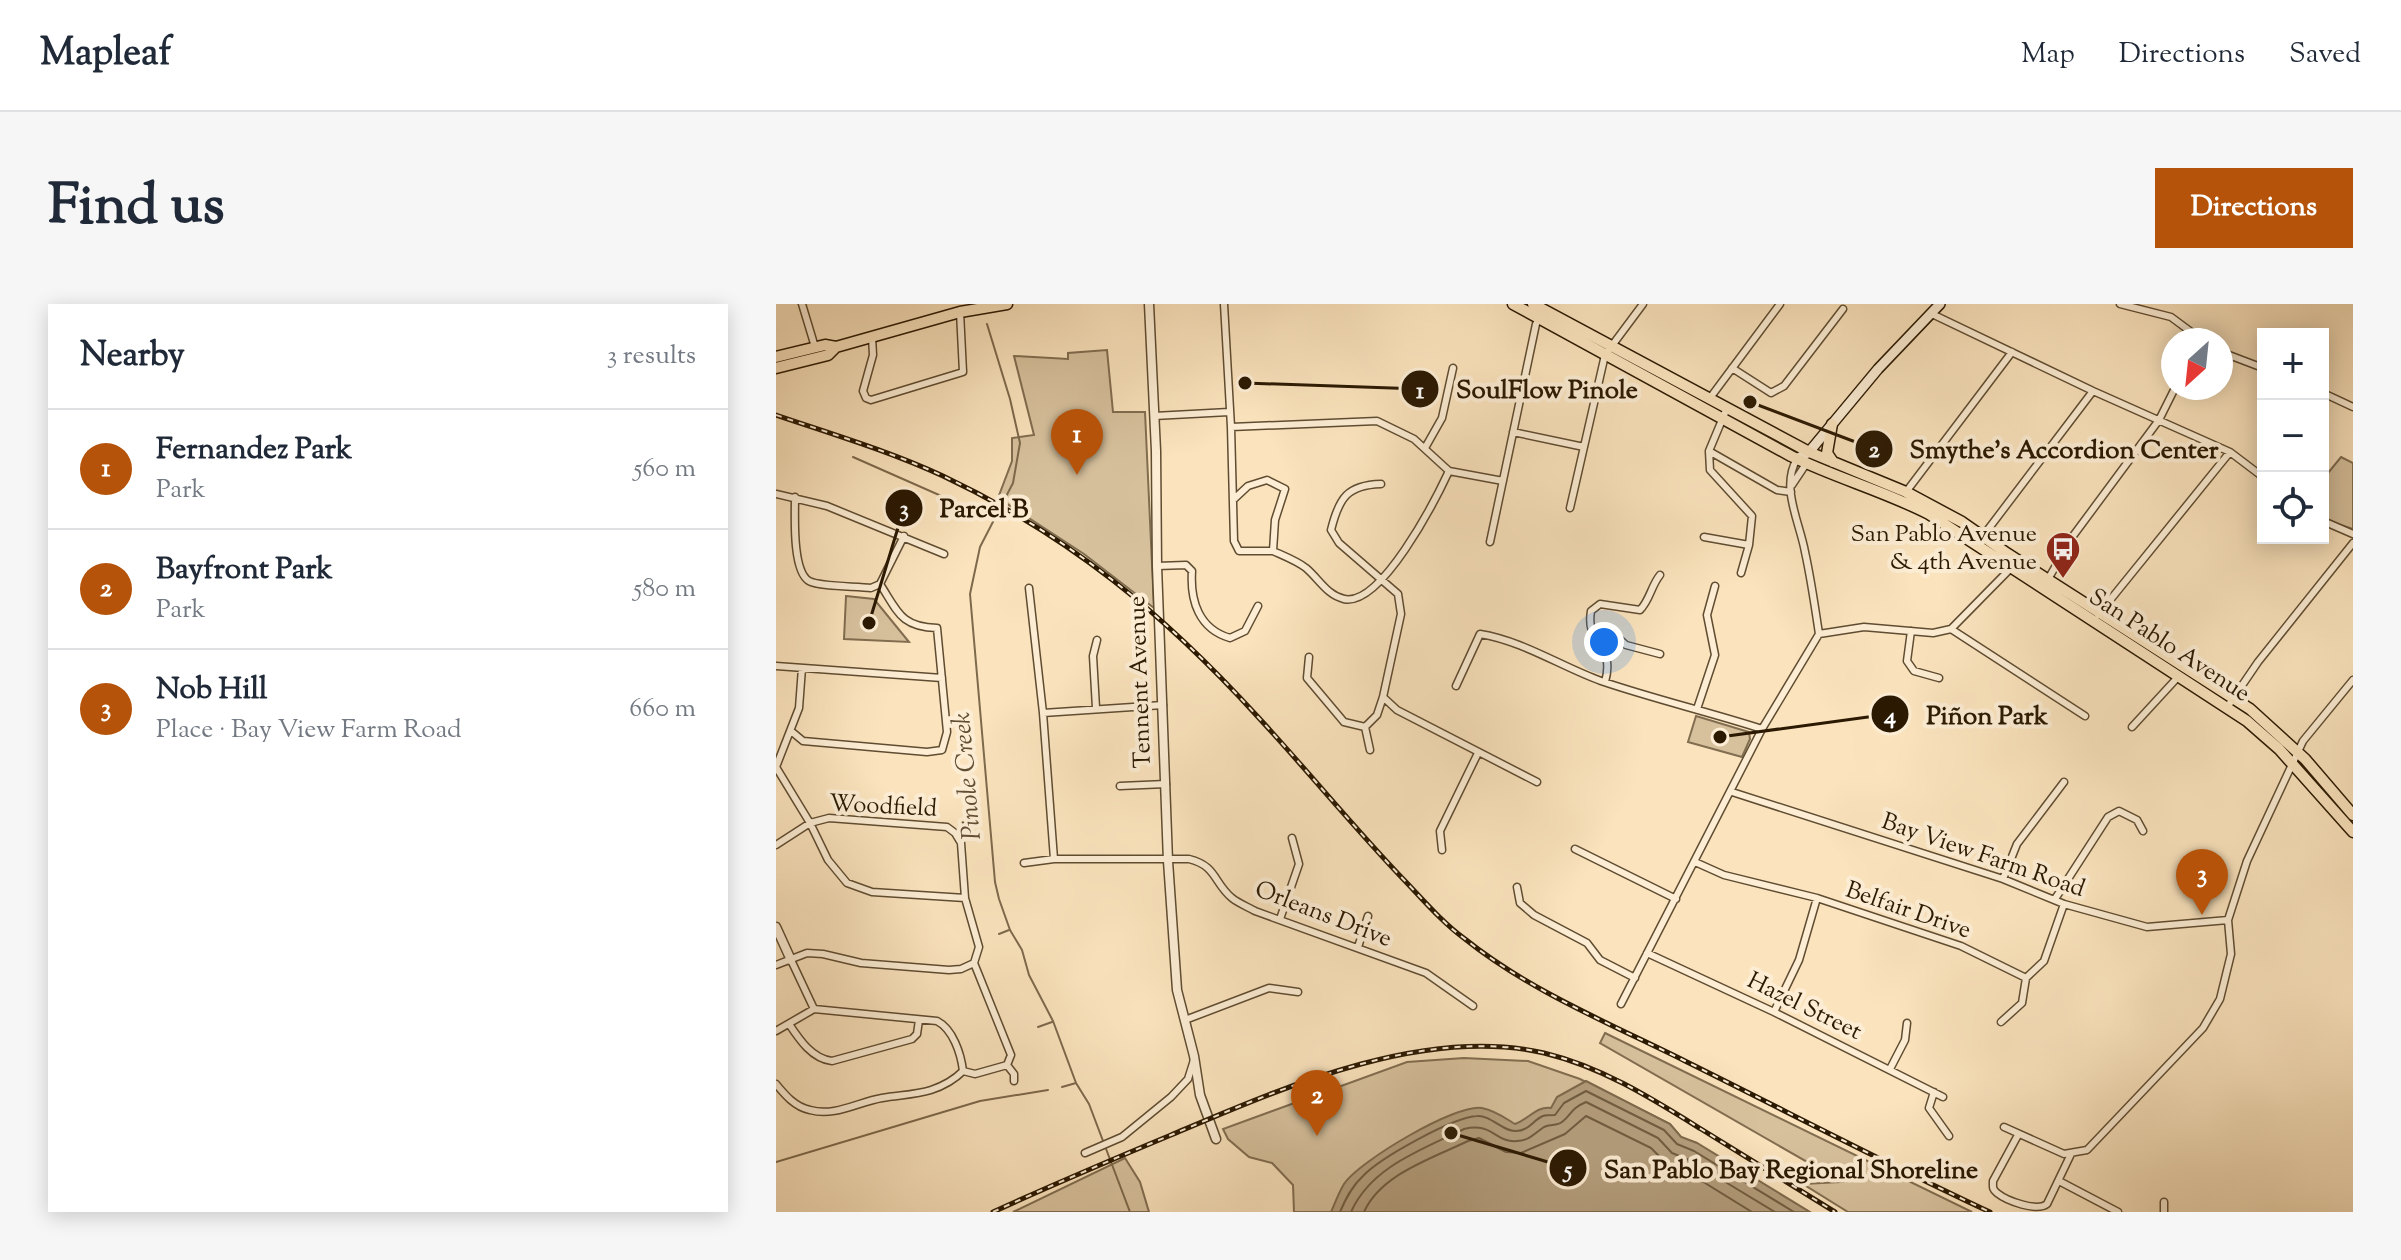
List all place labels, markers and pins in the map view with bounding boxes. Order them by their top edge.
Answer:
callout: SoulFlow Pinole [1400,364,1654,414]
pin: 1 [1051,409,1103,475]
callout: Smythe's Accordion Center [1854,424,2235,474]
callout: Parcel B [884,483,1044,533]
place label: San Pablo Avenue & 4th Avenue [1850,518,2037,580]
bus stop icon: San Pablo Avenue & 4th Avenue [2044,530,2082,580]
callout: Piñon Park [1870,689,2064,739]
pin: 3 [2176,849,2228,915]
pin: 2 [1291,1070,1343,1136]
callout: San Pablo Bay Regional Shoreline [1548,1143,1995,1193]

